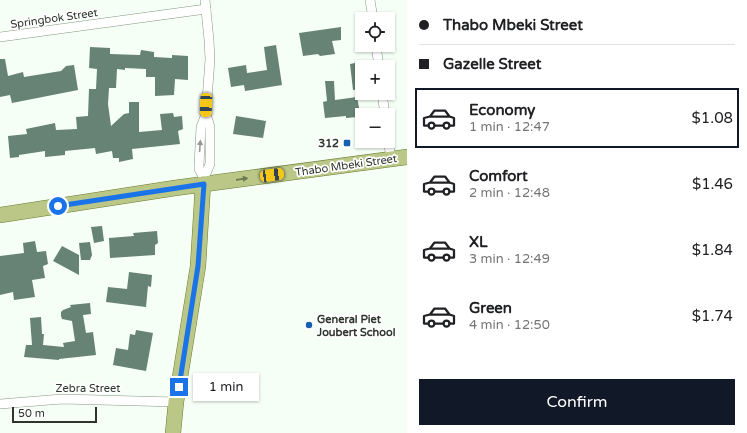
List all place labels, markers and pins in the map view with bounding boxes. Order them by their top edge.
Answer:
place label: 312 [318,137,339,150]
marker: 312 [342,138,352,148]
place label: General Piet Joubert School [316,313,396,339]
marker: General Piet Joubert School [304,320,314,330]

